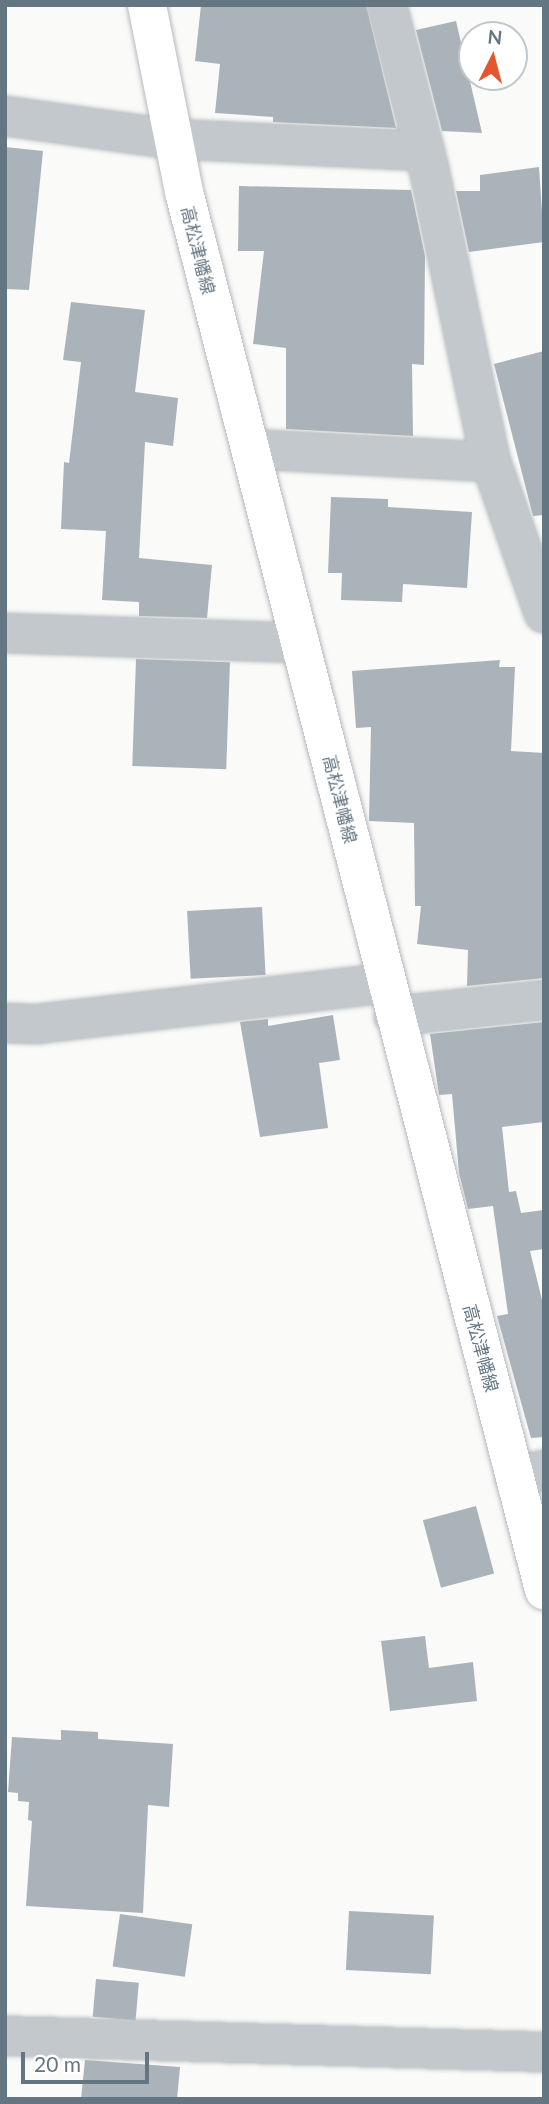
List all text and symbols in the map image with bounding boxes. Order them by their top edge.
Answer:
north arrow [458,21,528,91]
text: N [487,24,504,49]
street label: 高松津幡線 [177,204,219,296]
street label: 高松津幡線 [319,753,361,845]
street label: 高松津幡線 [459,1302,503,1394]
scale bar [24,2038,152,2082]
text: 20 m [34,2051,81,2076]

